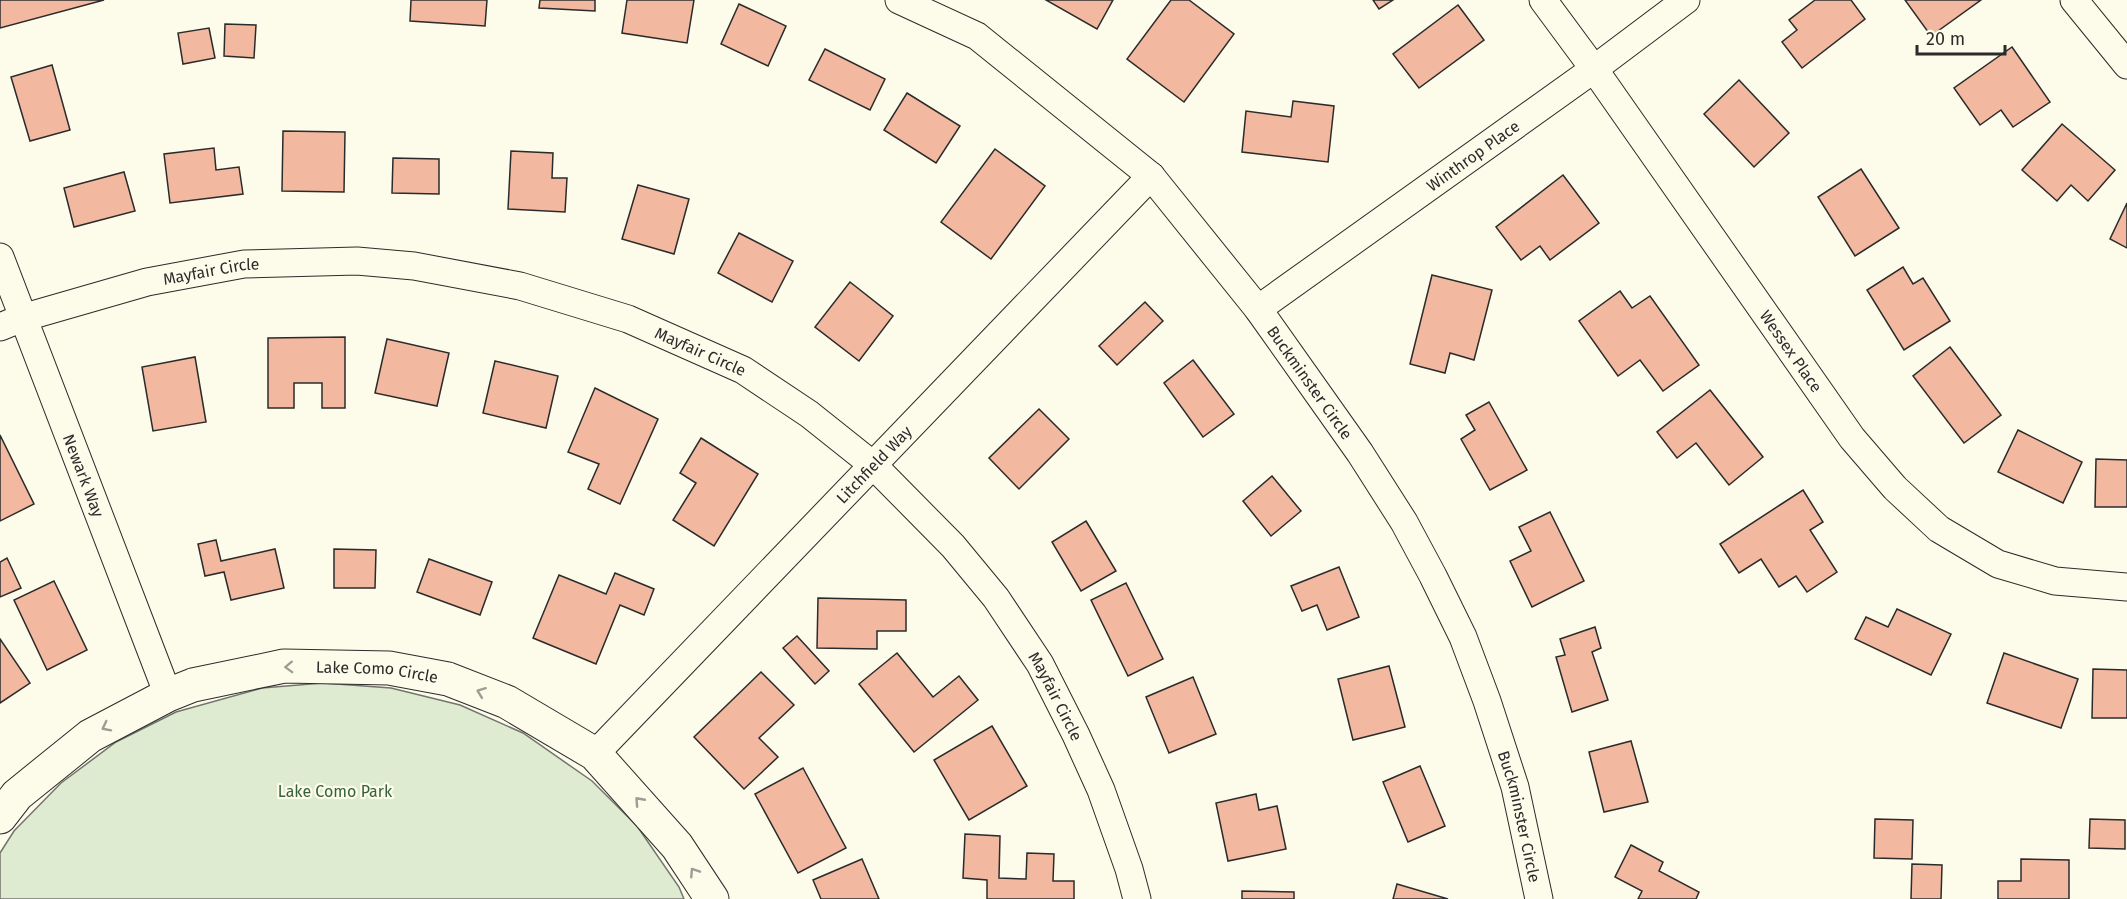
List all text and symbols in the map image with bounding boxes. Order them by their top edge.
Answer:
scale bar [1917,18,2006,56]
text: 20 m [1926,28,1965,50]
street label: Winthrop Place [1423,116,1523,195]
street label: Mayfair Circle [161,254,260,288]
street label: Wessex Place [1756,306,1826,396]
street label: Buckminster Circle [1263,322,1357,443]
street label: Mayfair Circle [652,323,749,380]
street label: Litchfield Way [832,421,915,507]
street label: Newark Way [59,431,108,520]
street label: Mayfair Circle [1025,648,1087,744]
street label: Lake Como Circle [316,657,440,686]
one-way arrow [285,660,294,673]
one-way arrow [476,687,487,699]
one-way arrow [102,720,112,731]
street label: Buckminster Circle [1494,748,1545,884]
park label: Lake Como Park [278,782,393,801]
one-way arrow [635,797,646,808]
one-way arrow [691,868,702,879]

